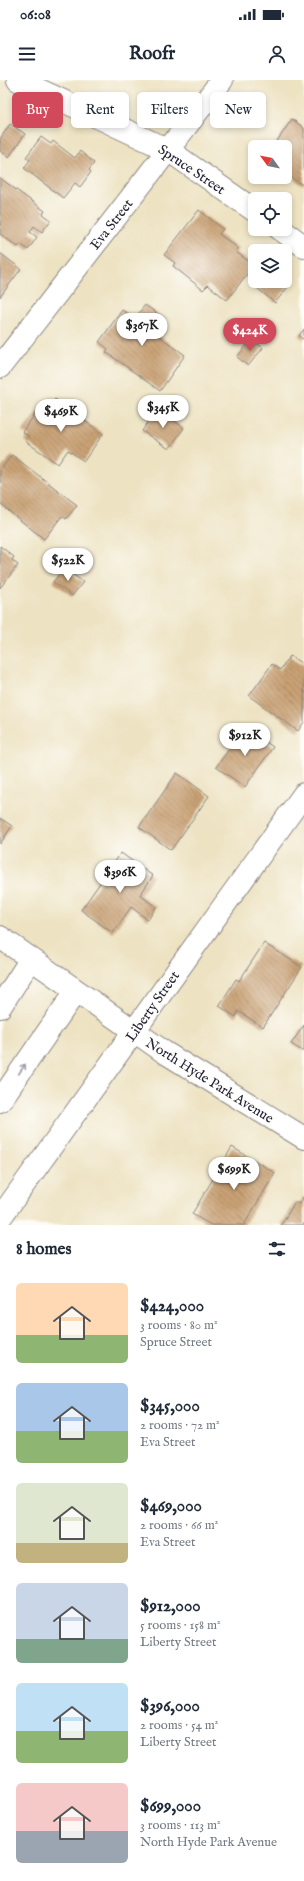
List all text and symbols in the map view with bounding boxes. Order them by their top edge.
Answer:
text: 06:08 [20,5,51,24]
icon: menu [16,43,38,65]
text: Roofr [129,43,175,66]
icon: person [266,43,288,65]
chip: Buy [12,92,63,128]
chip: Rent [71,92,129,128]
chip: Filters [137,92,202,128]
chip: New [210,92,266,128]
north arrow [248,140,292,184]
map controls [248,140,292,288]
street label: Spruce Street [154,141,229,199]
button: locate [248,192,292,236]
street label: Eva Street [86,195,137,254]
button: layers [248,244,292,288]
pin: $367K [114,313,170,347]
text: $367K [125,317,159,334]
pin: $424K [222,318,278,352]
text: $424K [232,322,268,339]
pin: $345K [135,395,191,429]
pin: $469K [33,399,89,433]
text: $345K [147,399,179,416]
text: $469K [44,403,78,420]
pin: $522K [40,548,96,582]
text: $522K [51,552,85,569]
pin: $912K [217,723,273,757]
text: $912K [228,727,262,744]
pin: $396K [92,860,148,894]
text: $396K [104,864,136,881]
street label: Liberty Street [122,968,184,1045]
street label: North Hyde Park Avenue [142,1034,277,1128]
one-way arrow [18,1064,26,1075]
pin: $699K [206,1157,262,1191]
text: $699K [217,1161,251,1178]
icon: filters [266,1238,288,1260]
text: 8 homes [16,1239,71,1260]
text: $424,000 [140,1296,204,1317]
icon: home [48,1299,96,1347]
text: 3 rooms · 80 m² [140,1317,218,1334]
text: Spruce Street [140,1334,212,1351]
text: $345,000 [140,1396,200,1417]
icon: home [48,1399,96,1447]
text: 2 rooms · 72 m² [140,1417,220,1434]
text: Eva Street [140,1434,195,1451]
text: $469,000 [140,1496,202,1517]
icon: home [48,1499,96,1547]
text: 2 rooms · 66 m² [140,1517,218,1534]
text: Eva Street [140,1534,195,1551]
text: $912,000 [140,1596,201,1617]
icon: home [48,1599,96,1647]
text: 5 rooms · 158 m² [140,1617,221,1634]
text: Liberty Street [140,1634,216,1651]
text: $396,000 [140,1696,200,1717]
icon: home [48,1699,96,1747]
text: 2 rooms · 54 m² [140,1717,218,1734]
text: Liberty Street [140,1734,216,1751]
text: $699,000 [140,1796,201,1817]
icon: home [48,1799,96,1847]
text: 3 rooms · 113 m² [140,1817,221,1834]
text: North Hyde Park Avenue [140,1834,277,1851]

